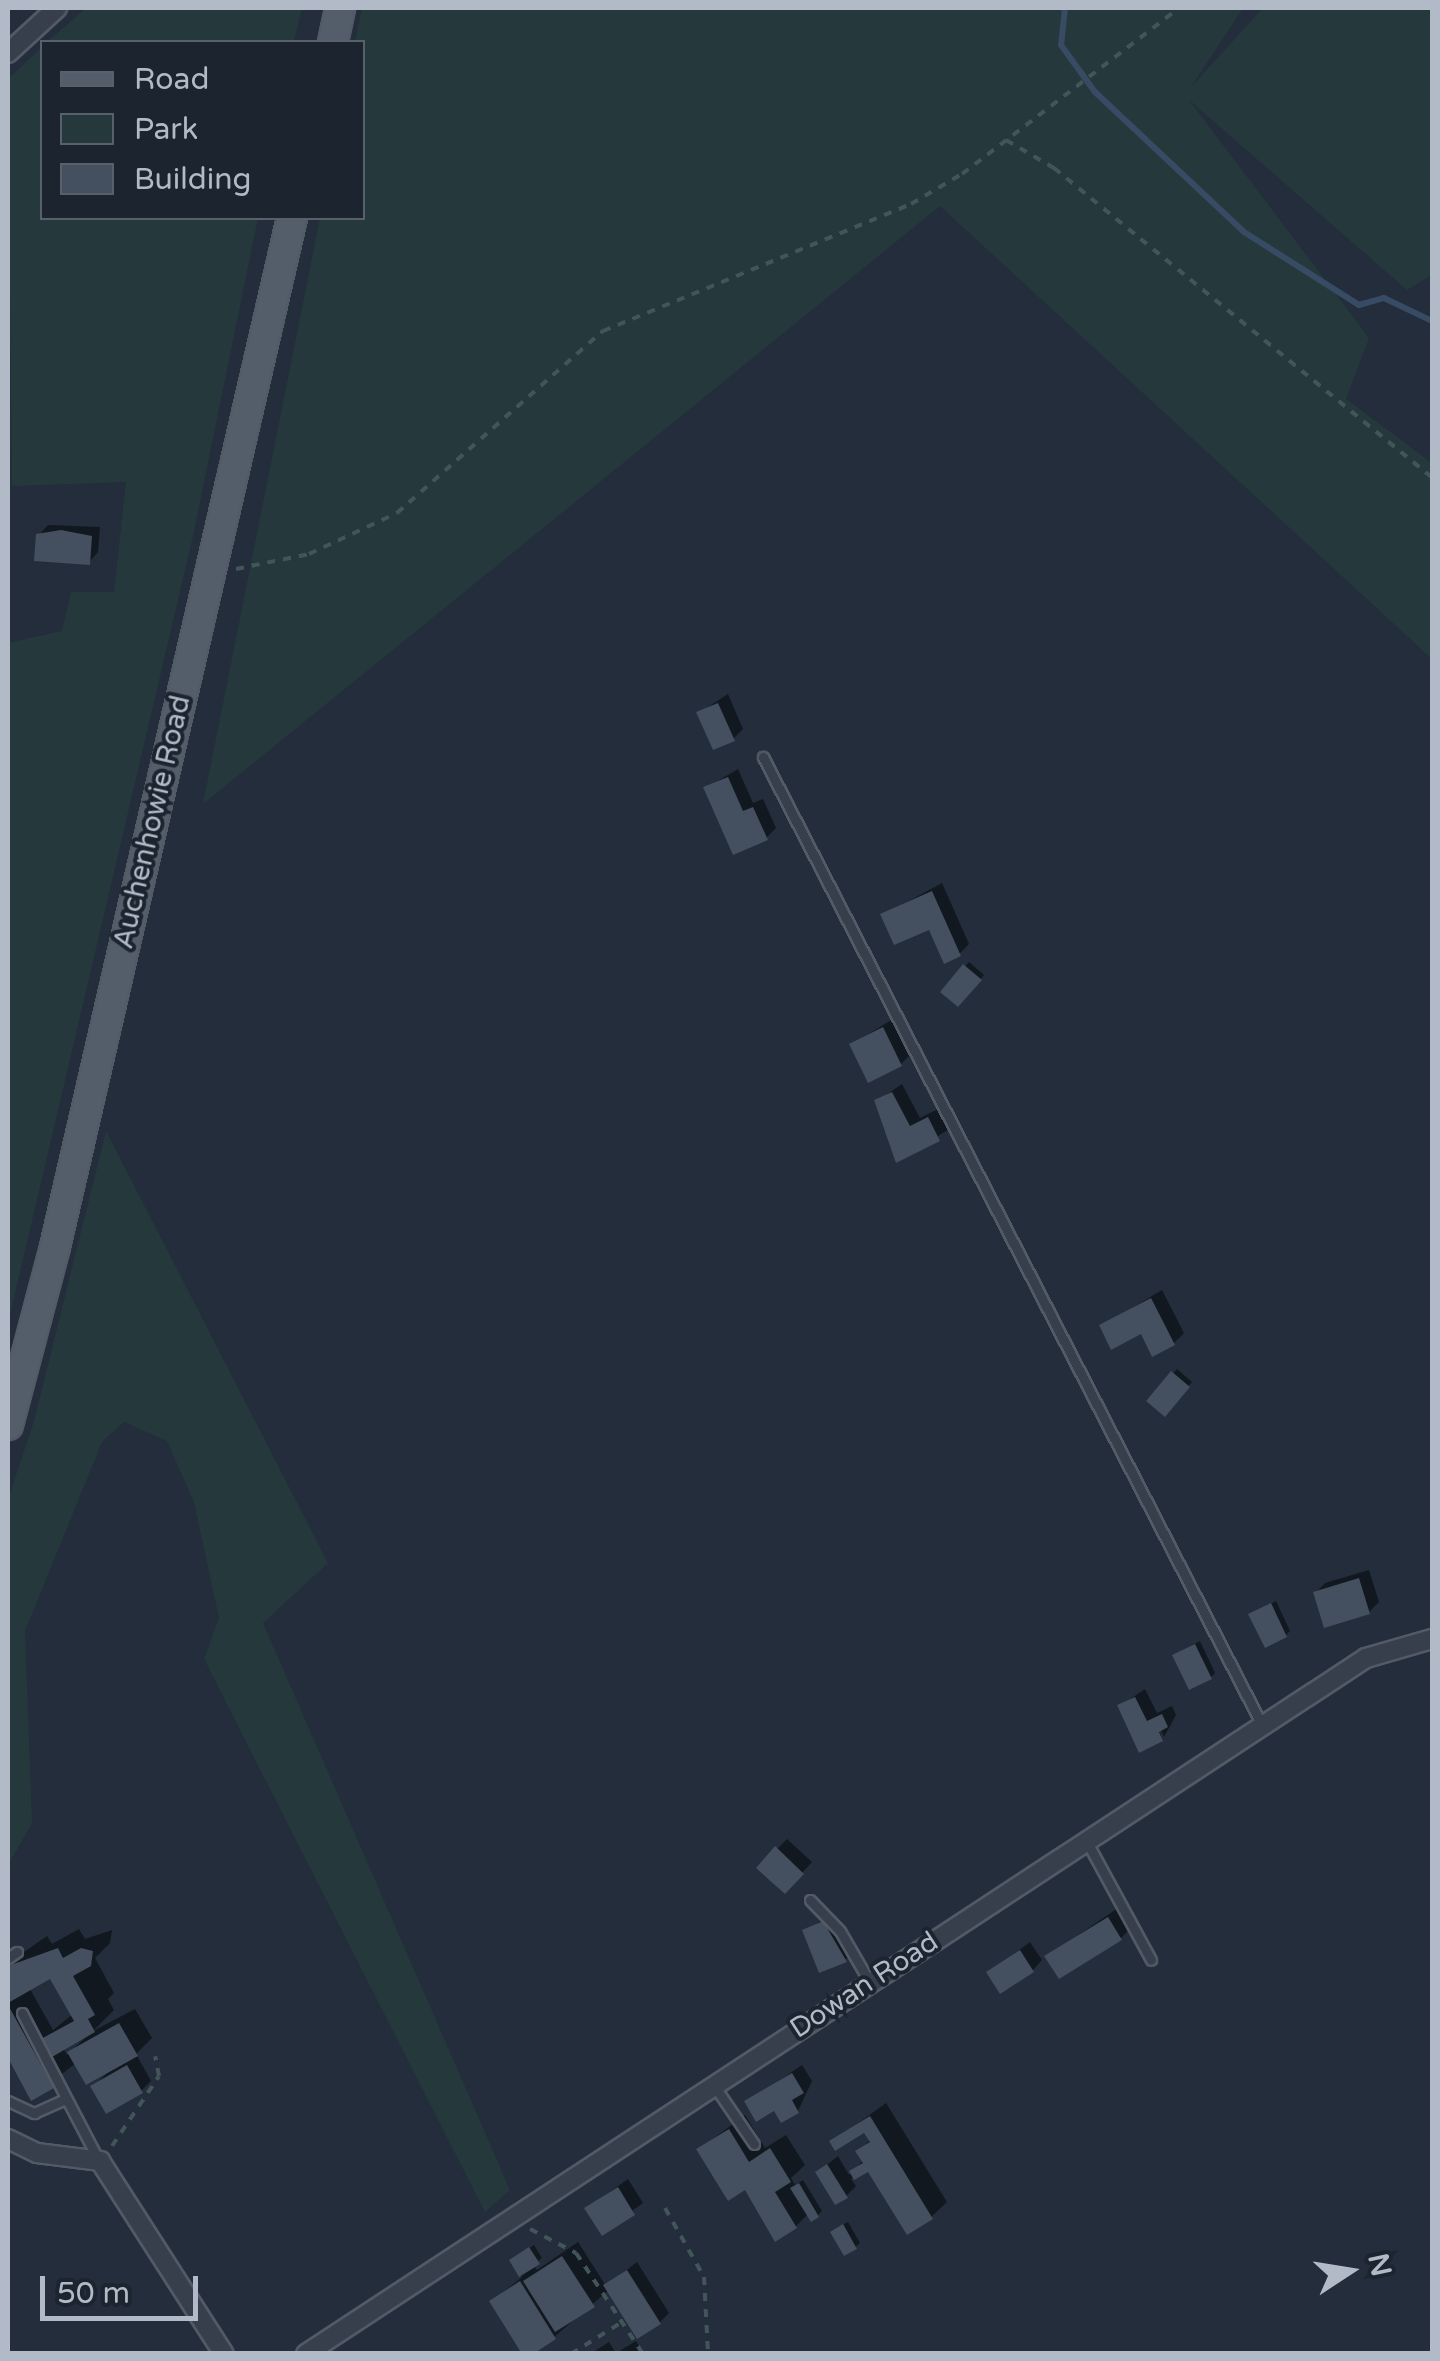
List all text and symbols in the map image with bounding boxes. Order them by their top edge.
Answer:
legend [40,40,365,220]
text: Road [134,61,209,98]
text: Park [134,111,198,148]
text: Building [134,161,251,198]
street label: Auchenhowie Road [107,692,197,952]
street label: Dowan Road [784,1925,944,2045]
north arrow [1300,2221,1400,2321]
text: N [1360,2250,1398,2279]
scale bar [45,2256,202,2318]
text: 50 m [57,2275,130,2312]

